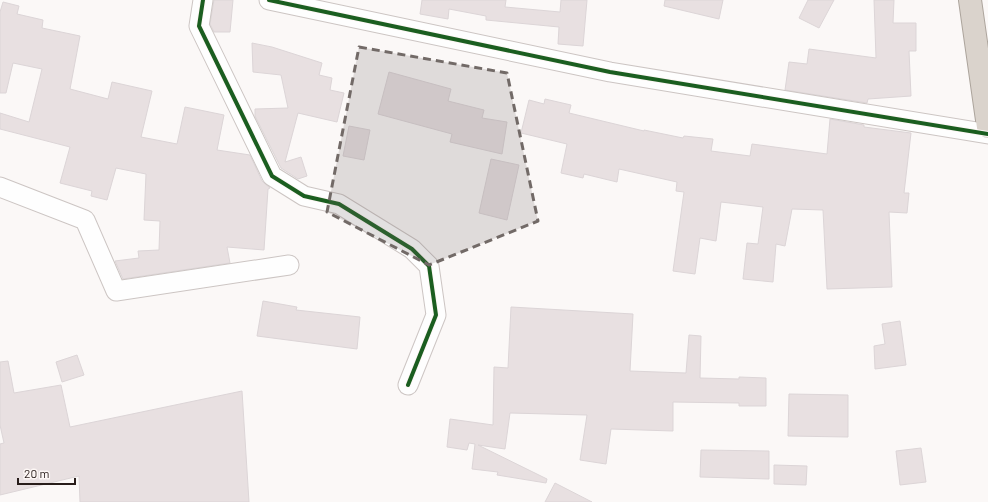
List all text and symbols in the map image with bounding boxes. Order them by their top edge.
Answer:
scale bar [18,460,75,486]
text: 20 m [24,466,50,480]

